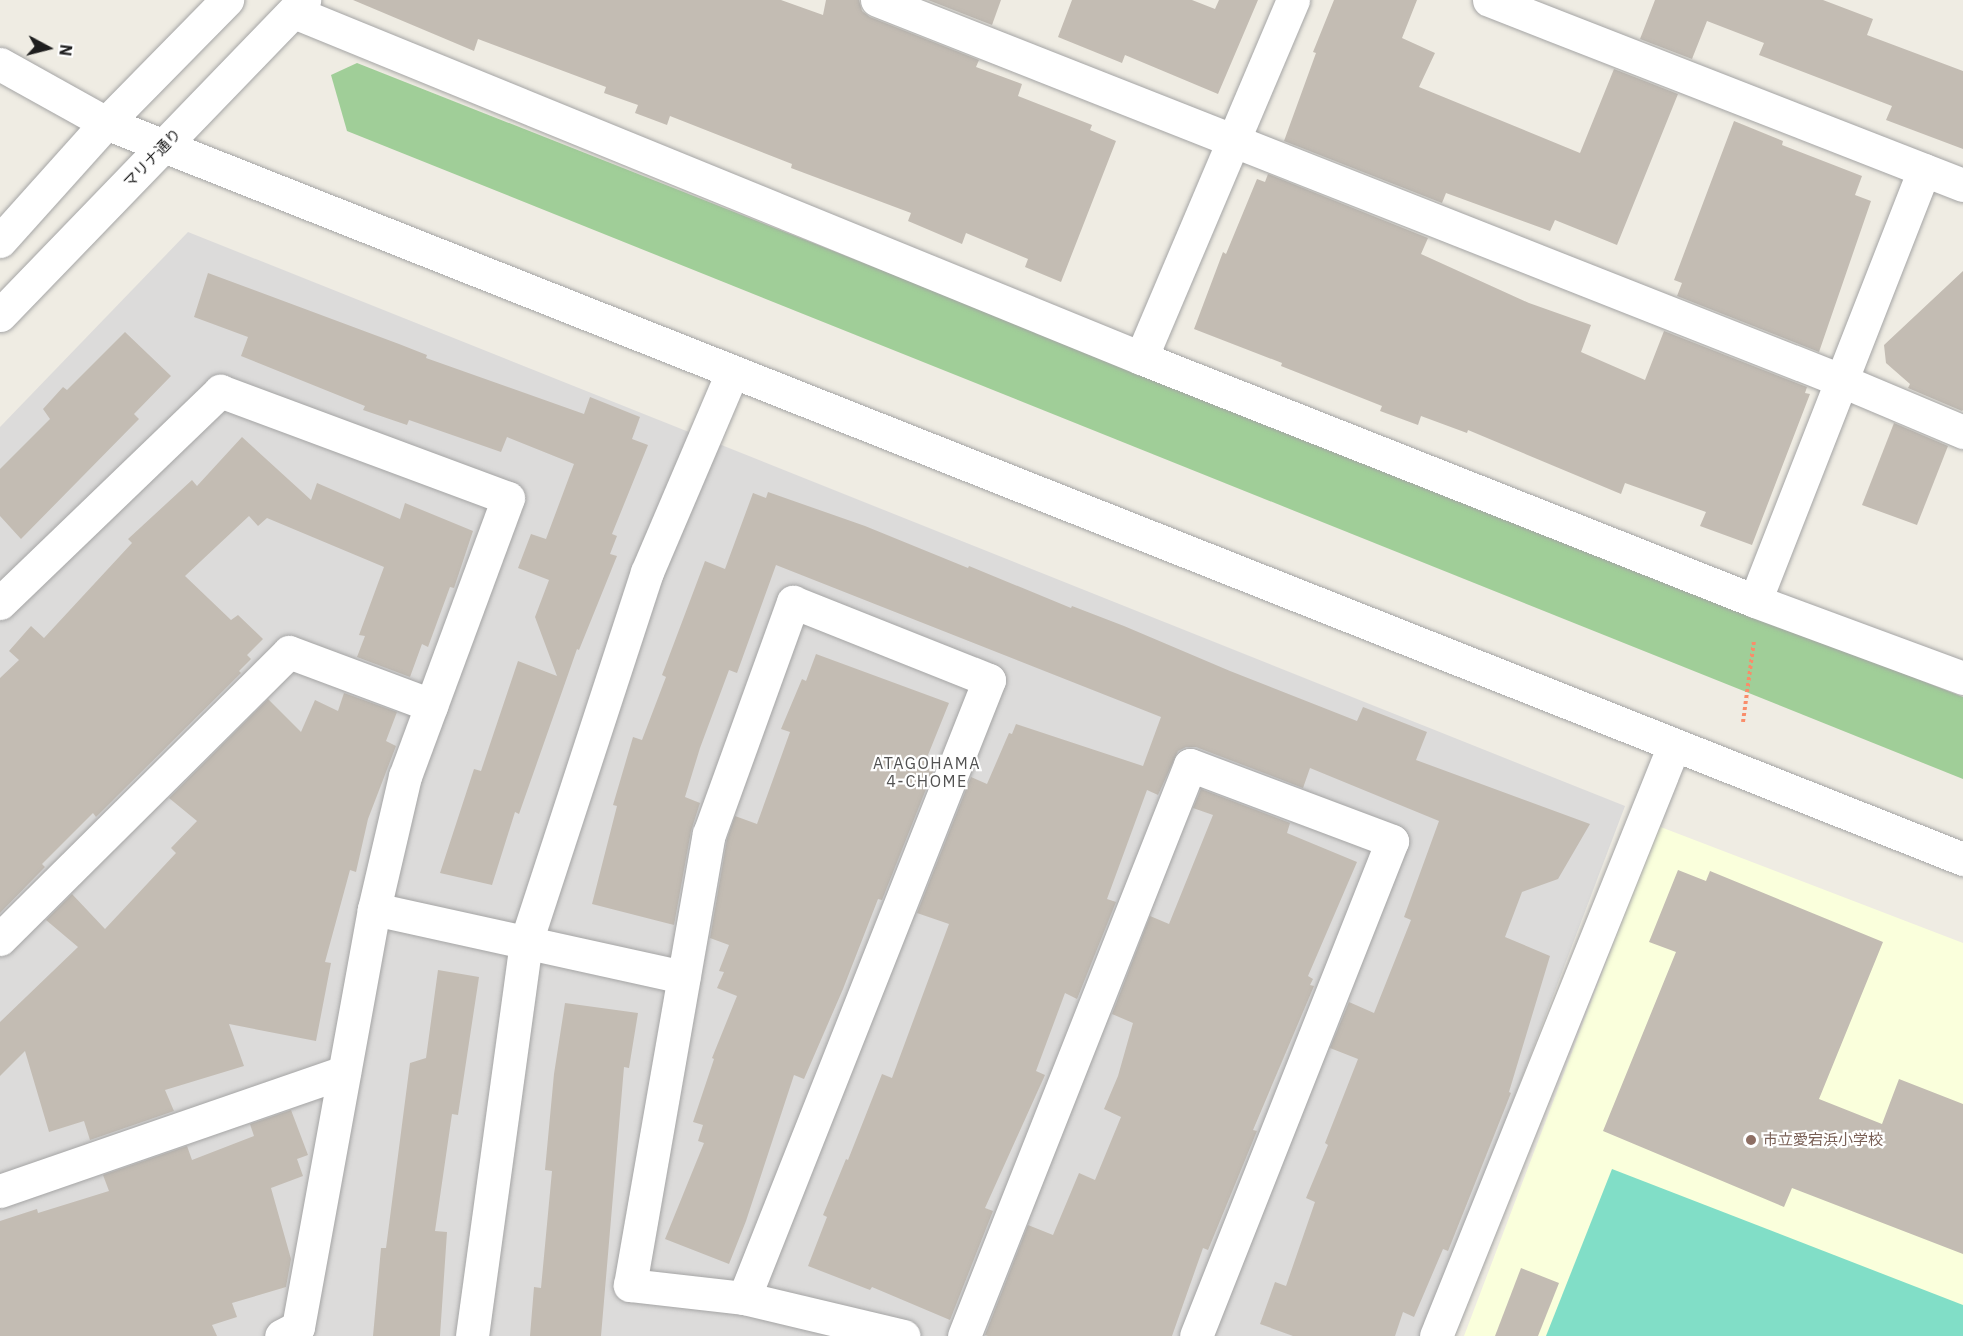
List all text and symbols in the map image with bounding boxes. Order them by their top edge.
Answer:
north arrow [18,18,78,78]
text: N [55,43,76,57]
street label: マリナ通り [119,125,185,191]
district label: ATAGOHAMA 4-CHOME [873,753,981,791]
place label: 市立愛宕浜小学校 [1763,1131,1883,1149]
marker: 市立愛宕浜小学校 [1744,1133,1758,1147]

